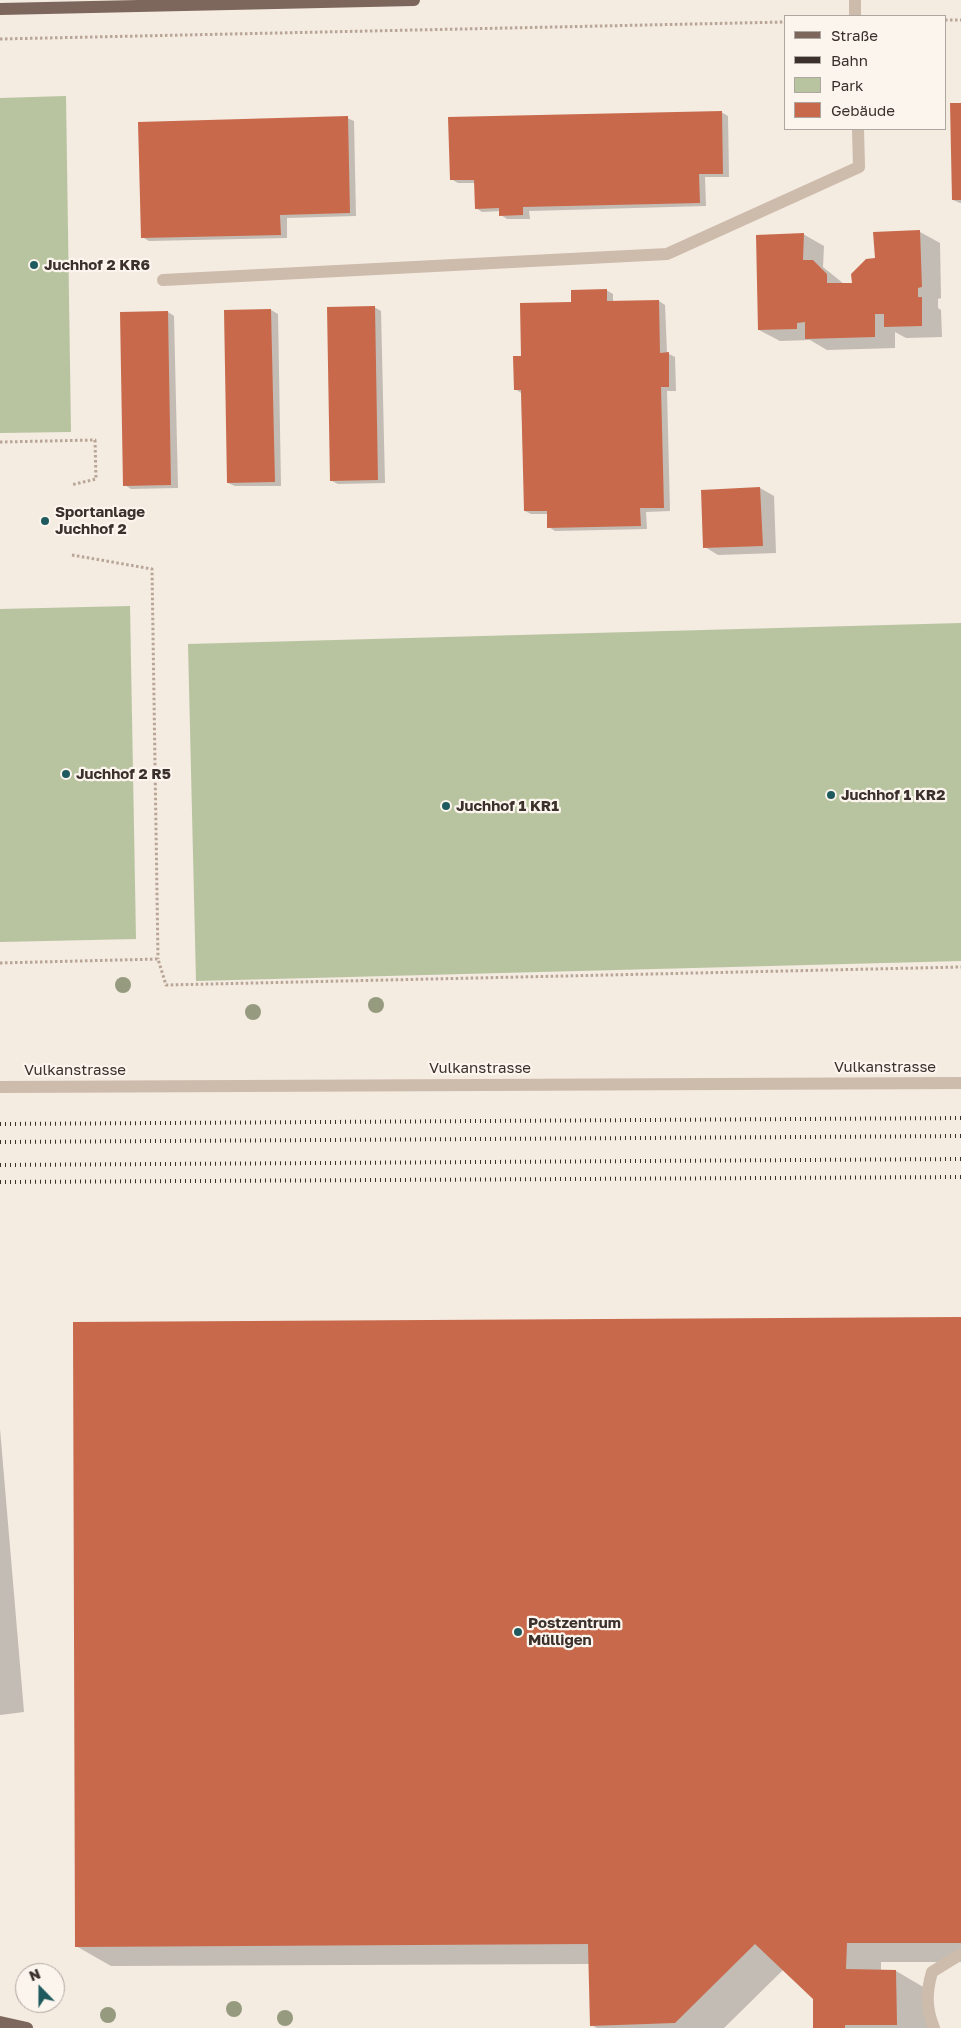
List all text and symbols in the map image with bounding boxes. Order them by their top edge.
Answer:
legend [784,15,946,130]
text: Straße [831,26,878,44]
text: Bahn [831,51,868,69]
text: Park [831,76,863,94]
text: Gebäude [831,101,895,119]
place label: Juchhof 2 KR6 [44,256,150,274]
marker: Juchhof 2 KR6 [28,259,40,271]
place label: Sportanlage Juchhof 2 [55,503,145,538]
marker: Sportanlage Juchhof 2 [39,515,51,527]
place label: Juchhof 2 R5 [76,765,171,783]
marker: Juchhof 2 R5 [60,768,72,780]
place label: Juchhof 1 KR2 [841,786,945,804]
marker: Juchhof 1 KR2 [825,789,837,801]
place label: Juchhof 1 KR1 [456,797,559,815]
marker: Juchhof 1 KR1 [440,800,452,812]
street label: Vulkanstrasse [834,1058,936,1076]
street label: Vulkanstrasse [429,1059,531,1077]
street label: Vulkanstrasse [24,1061,126,1079]
place label: Postzentrum Mülligen [528,1614,621,1649]
marker: Postzentrum Mülligen [512,1626,524,1638]
north arrow [15,1963,65,2013]
text: N [26,1965,43,1984]

